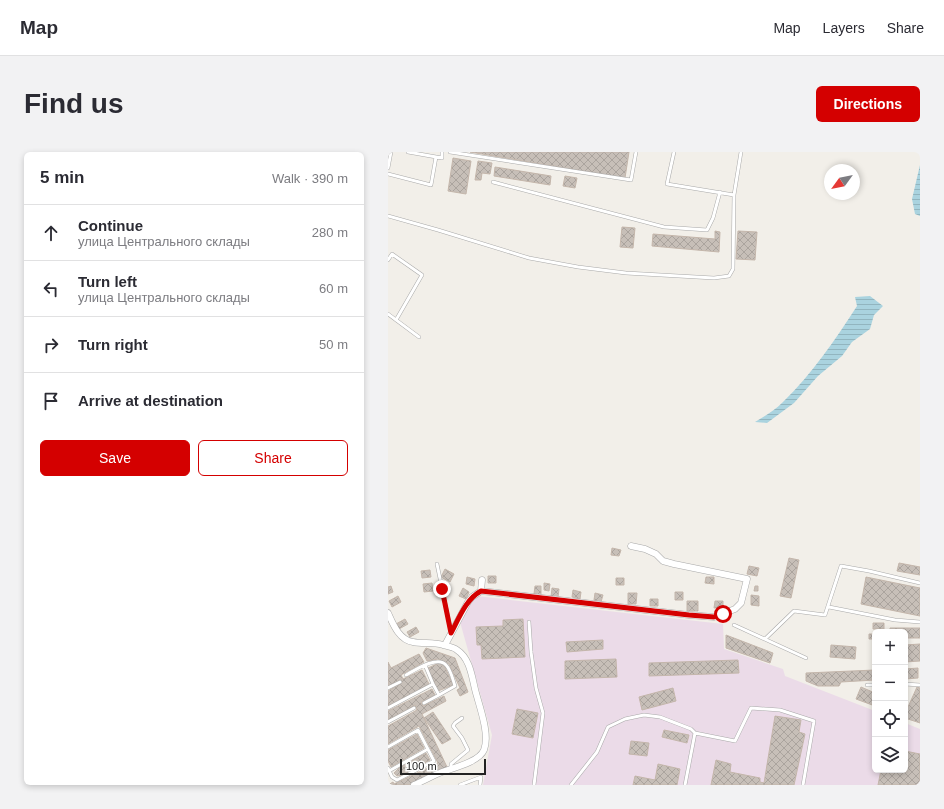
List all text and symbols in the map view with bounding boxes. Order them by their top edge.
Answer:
text: Map [20,17,58,38]
text: Map [773,20,801,36]
text: Layers [823,20,865,36]
text: Share [887,20,924,36]
button: Directions [816,86,920,122]
text: Find us [24,88,124,119]
north arrow [824,164,860,200]
text: 5 min [40,168,84,187]
text: Walk · 390 m [272,171,348,186]
text: Continue [78,217,143,234]
icon: ahead [40,222,62,244]
text: 280 m [312,225,348,240]
text: улица Центрального склады [78,234,250,249]
text: Turn left [78,273,137,290]
icon: left [40,278,62,300]
text: 60 m [319,281,348,296]
text: улица Центрального склады [78,290,250,305]
icon: right [40,334,62,356]
text: Turn right [78,336,148,353]
text: 50 m [319,337,348,352]
icon: arrive [40,390,62,412]
text: Arrive at destination [78,392,223,409]
button: Save [40,440,190,476]
button: Share [198,440,348,476]
route end [433,580,451,598]
route start [714,605,732,623]
map controls [872,629,908,773]
button: + [872,629,908,665]
button: − [872,665,908,701]
button: locate [872,701,908,737]
button: layers [872,737,908,773]
scale bar [400,757,486,776]
text: 100 m [406,760,437,772]

